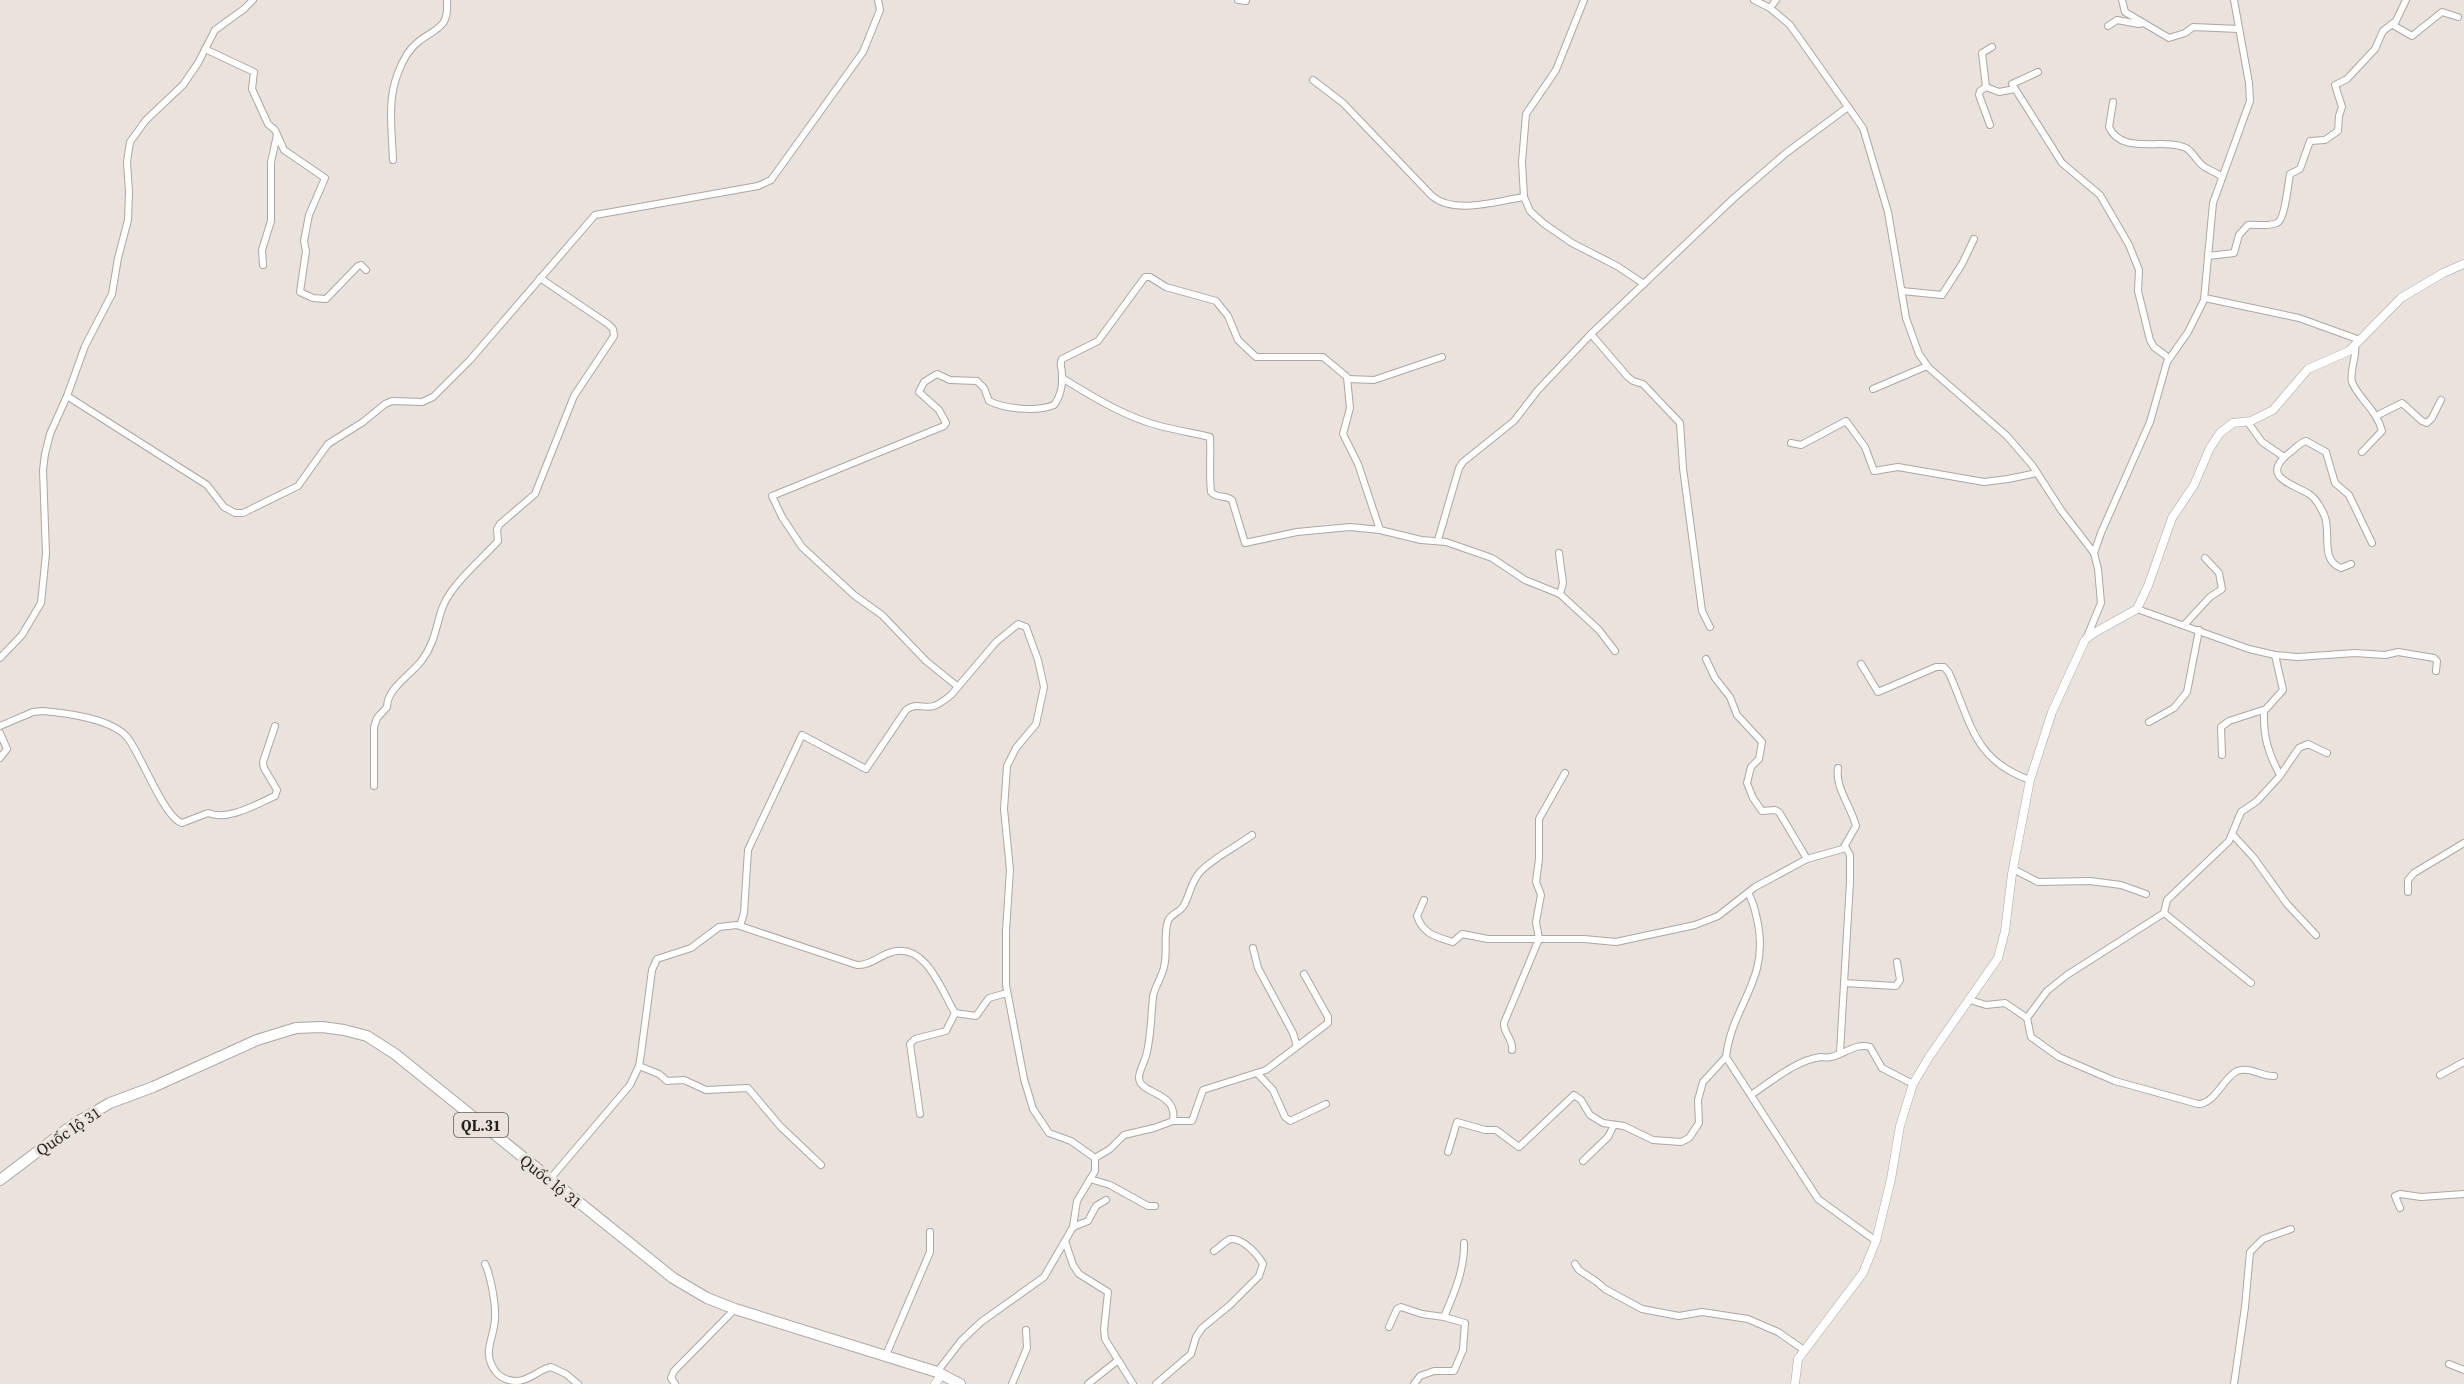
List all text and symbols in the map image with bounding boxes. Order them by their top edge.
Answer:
street label: Quốc lộ 31 [31,1101,105,1161]
road number: QL.31 [454,1113,508,1137]
street label: Quốc lộ 31 [515,1149,587,1213]

